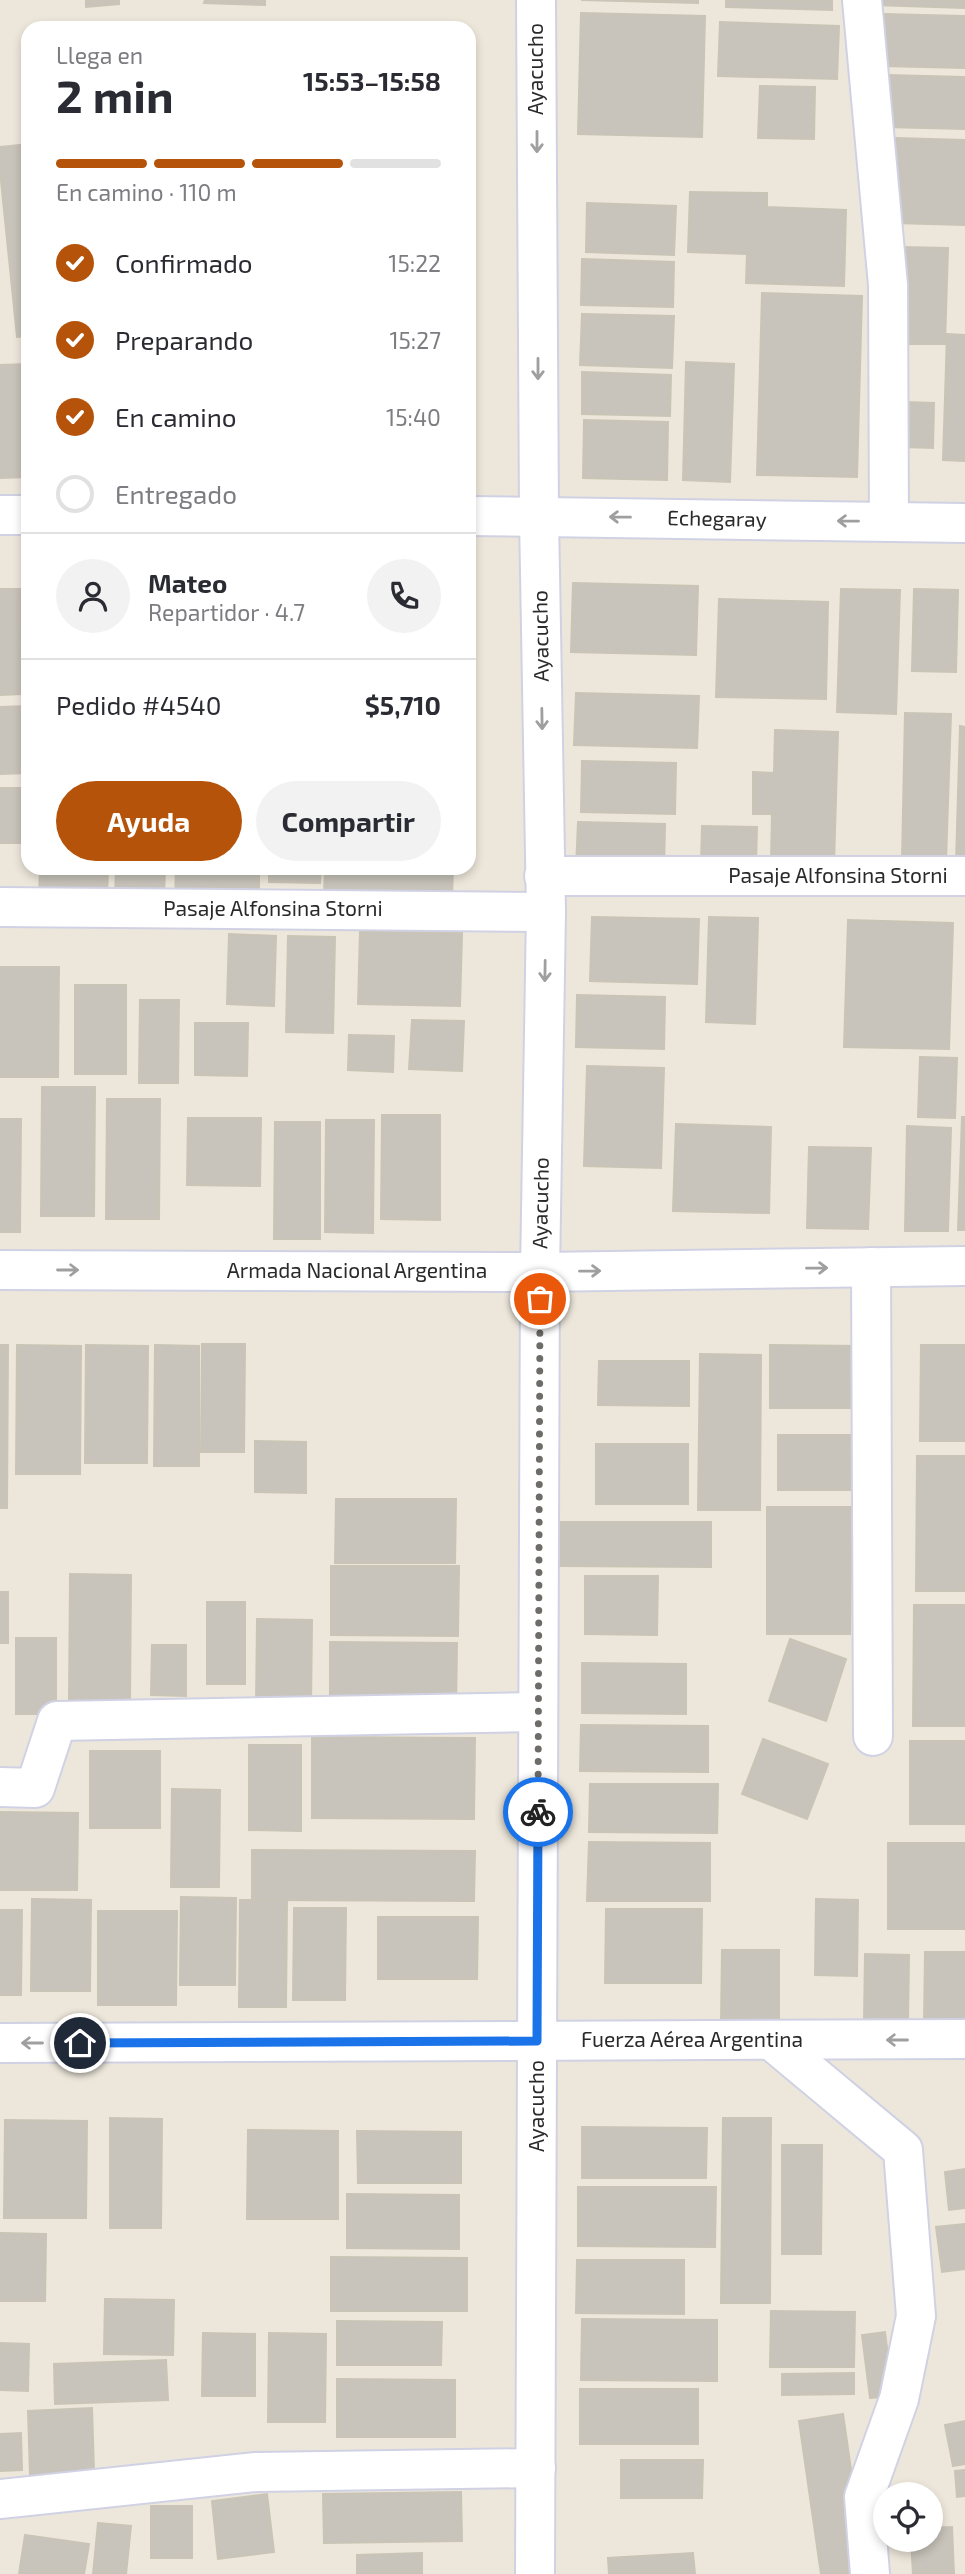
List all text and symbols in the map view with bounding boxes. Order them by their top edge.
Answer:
street label: Ayacucho [522,23,547,115]
text: Llega en [56,41,143,69]
text: 15:53–15:58 [303,65,441,96]
text: 2 min [56,67,174,122]
one-way arrow [530,130,543,153]
text: En camino · 110 m [56,178,237,206]
icon: check [56,244,94,282]
text: Confirmado [115,247,253,278]
text: 15:22 [388,249,441,277]
icon: check [56,321,94,359]
text: Preparando [115,324,253,355]
text: 15:27 [389,326,441,354]
one-way arrow [531,357,545,380]
icon: check [56,398,94,436]
text: En camino [115,401,237,432]
text: 15:40 [386,403,441,431]
text: Entregado [115,478,237,509]
street label: Echegaray [667,504,767,531]
one-way arrow [609,511,632,524]
one-way arrow [837,514,860,528]
button: person [56,559,130,633]
button: phone [367,559,441,633]
text: Mateo [148,567,227,598]
street label: Ayacucho [526,590,553,682]
text: Repartidor · 4.7 [148,598,305,626]
text: Pedido #4540 [56,689,221,720]
text: $5,710 [365,689,441,720]
one-way arrow [535,707,549,730]
button: Ayuda [56,781,242,861]
button: Compartir [256,781,441,861]
street label: Pasaje Alfonsina Storni [728,862,948,888]
street label: Pasaje Alfonsina Storni [163,895,383,921]
one-way arrow [538,959,552,982]
street label: Ayacucho [526,1157,553,1249]
street label: Armada Nacional Argentina [227,1257,487,1282]
one-way arrow [805,1261,828,1275]
one-way arrow [56,1263,79,1277]
one-way arrow [578,1264,601,1278]
pin [510,1269,570,1329]
icon: bag [521,1280,559,1318]
courier [503,1777,573,1847]
icon: bike [519,1793,557,1831]
pin [50,2013,110,2073]
icon: home [61,2024,99,2062]
street label: Fuerza Aérea Argentina [581,2026,803,2051]
one-way arrow [886,2033,909,2046]
one-way arrow [21,2036,44,2050]
street label: Ayacucho [523,2060,548,2152]
map controls [873,2482,943,2552]
button: locate [873,2482,943,2552]

